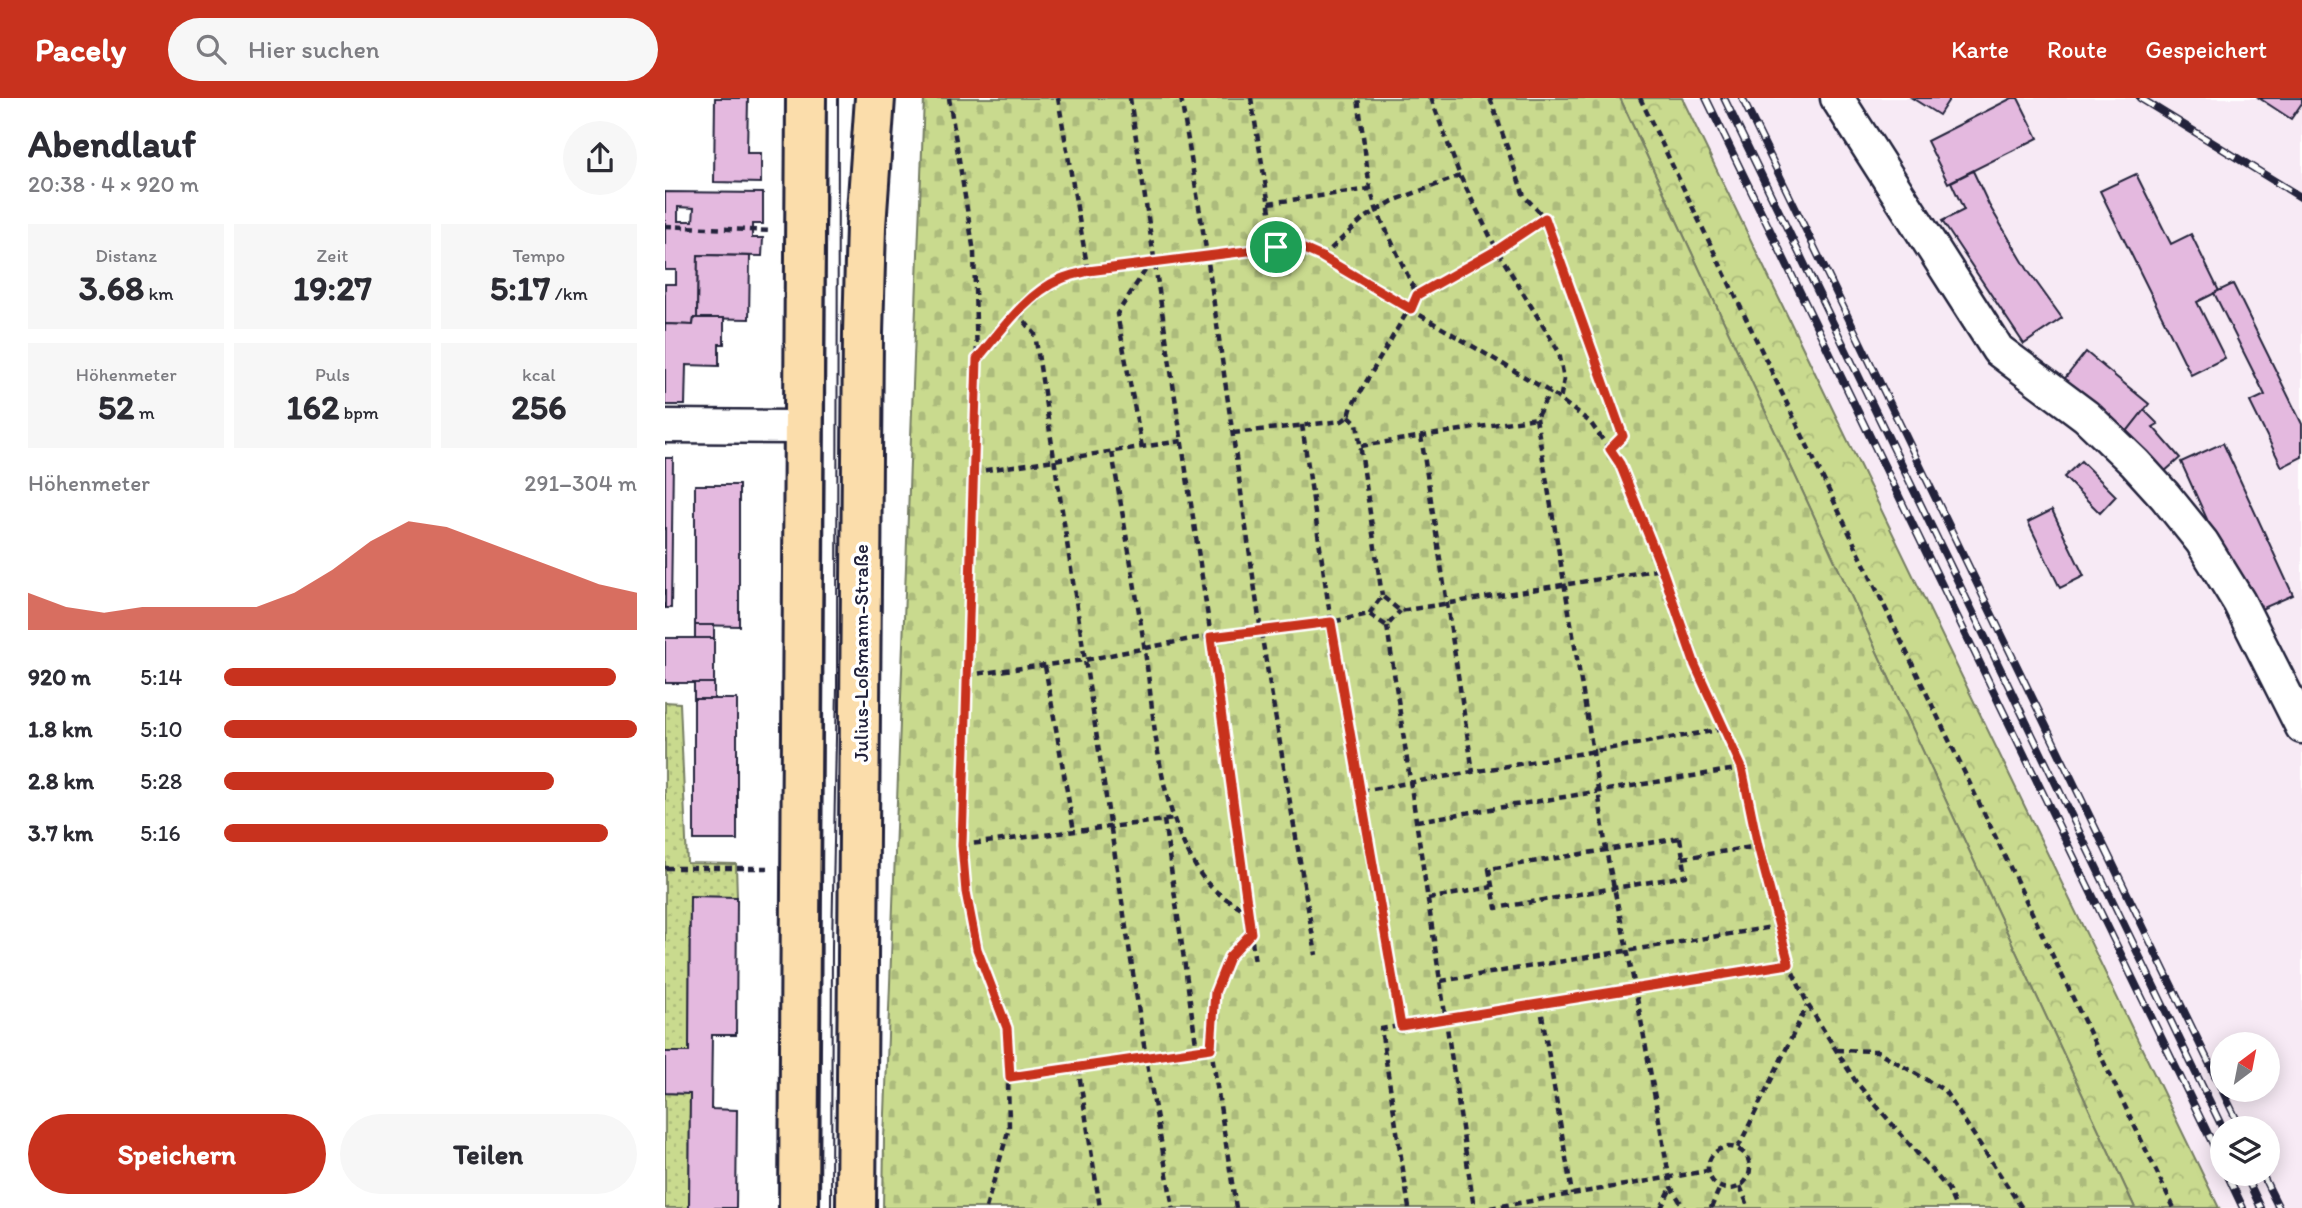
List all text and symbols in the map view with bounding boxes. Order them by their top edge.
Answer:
search box [168,18,658,81]
text: Pacely [35,30,126,69]
icon: search [192,30,230,68]
text: Hier suchen [248,33,380,65]
text: Karte [1951,35,2009,64]
text: Route [2047,35,2107,64]
text: Gespeichert [2145,35,2267,64]
text: Abendlauf [28,121,196,167]
button: share [563,121,637,195]
text: 20:38 · 4 × 920 m [28,170,199,198]
pin [1246,217,1306,277]
icon: arrive [1257,228,1295,266]
text: Distanz [95,244,157,267]
text: Zeit [317,244,348,267]
text: Tempo [512,244,565,267]
text: 3.68 [79,267,144,309]
text: 19:27 [293,267,372,309]
text: 5:17 [490,267,550,309]
text: km [144,282,174,305]
text: /km [550,282,588,305]
text: Höhenmeter [76,363,177,386]
text: Puls [315,363,350,386]
text: kcal [522,363,556,386]
text: 52 [98,386,134,428]
text: 162 [286,386,339,428]
text: 256 [511,386,566,428]
text: m [134,401,155,424]
text: bpm [339,401,379,424]
text: Höhenmeter [28,469,150,497]
text: 291–304 m [524,469,637,497]
street label: Julius-Loßmann-Straße [848,544,873,762]
text: 920 m [28,663,91,691]
text: 5:14 [140,663,182,691]
text: 1.8 km [28,715,93,743]
text: 5:10 [140,715,183,743]
text: 2.8 km [28,767,94,795]
text: 5:28 [140,767,182,795]
text: 3.7 km [28,819,93,847]
text: 5:16 [140,819,181,847]
north arrow [2210,1032,2280,1102]
map controls [2210,1032,2280,1186]
button: Speichern [28,1114,326,1194]
button: Teilen [340,1114,637,1194]
button: layers [2210,1116,2280,1186]

